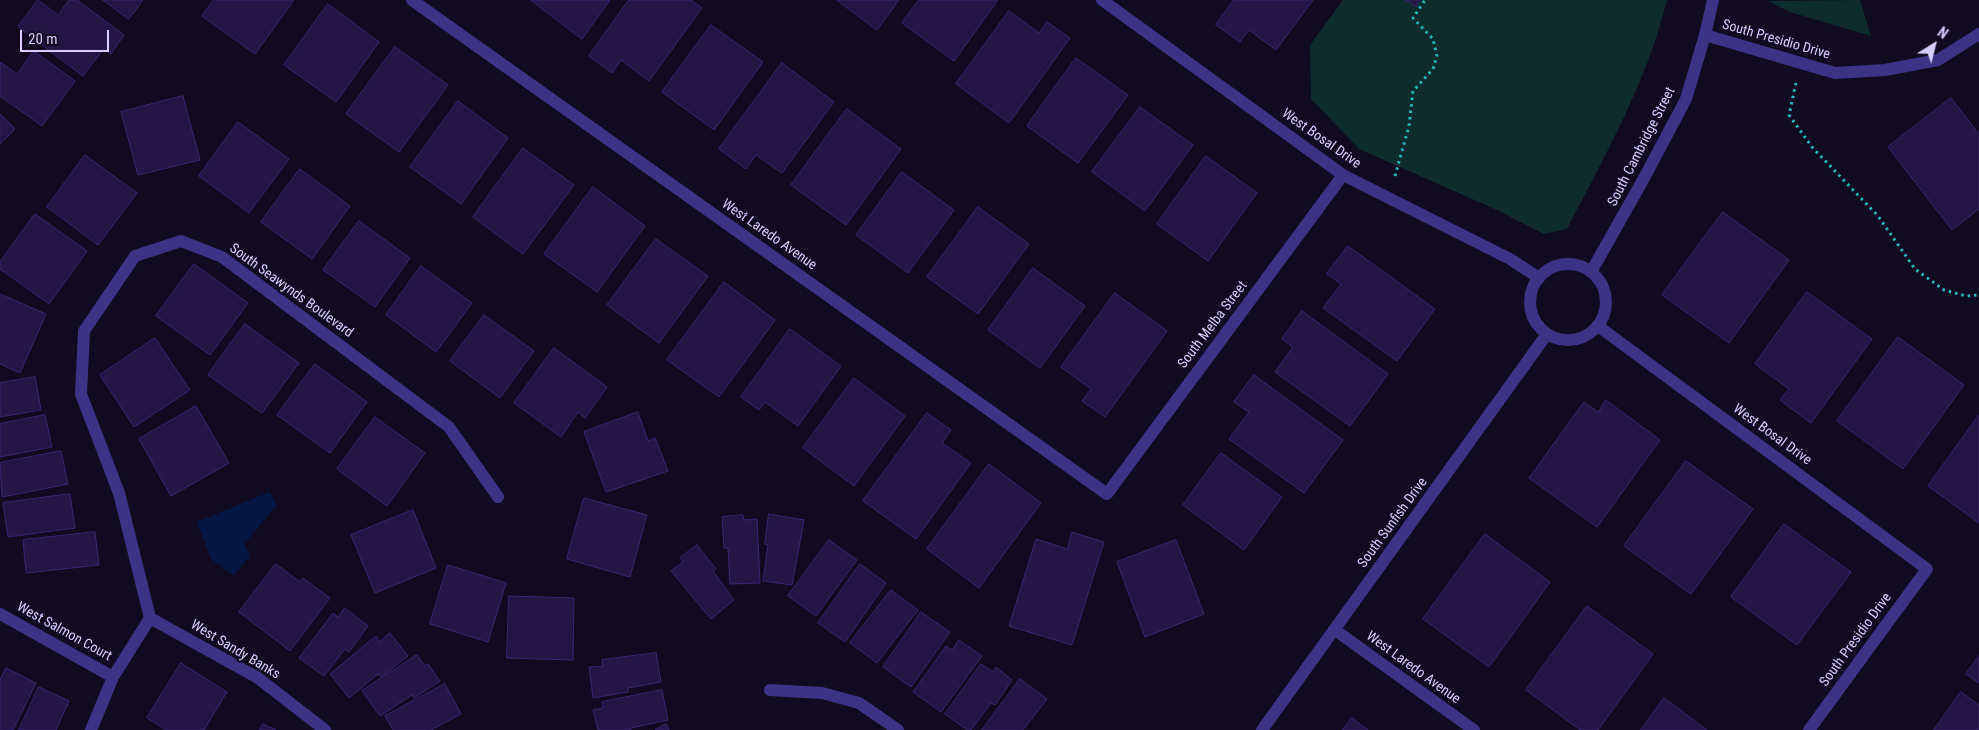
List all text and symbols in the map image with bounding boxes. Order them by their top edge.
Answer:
street label: South Presidio Drive [1720,17,1832,63]
scale bar [22,20,111,52]
north arrow [1909,20,1959,70]
text: N [1935,24,1951,42]
text: 20 m [28,30,58,48]
street label: South Cambridge Street [1605,85,1679,209]
street label: West Bosal Drive [1278,105,1364,173]
street label: West Laredo Avenue [718,196,820,274]
street label: South Seawynds Boulevard [226,240,356,342]
street label: South Melba Street [1175,278,1251,372]
street label: West Bosal Drive [1729,401,1815,469]
street label: South Sunfish Drive [1355,475,1431,571]
street label: South Presidio Drive [1816,590,1896,690]
street label: West Salmon Court [14,599,114,665]
street label: West Sandy Banks [187,617,283,683]
street label: West Laredo Avenue [1363,628,1463,708]

